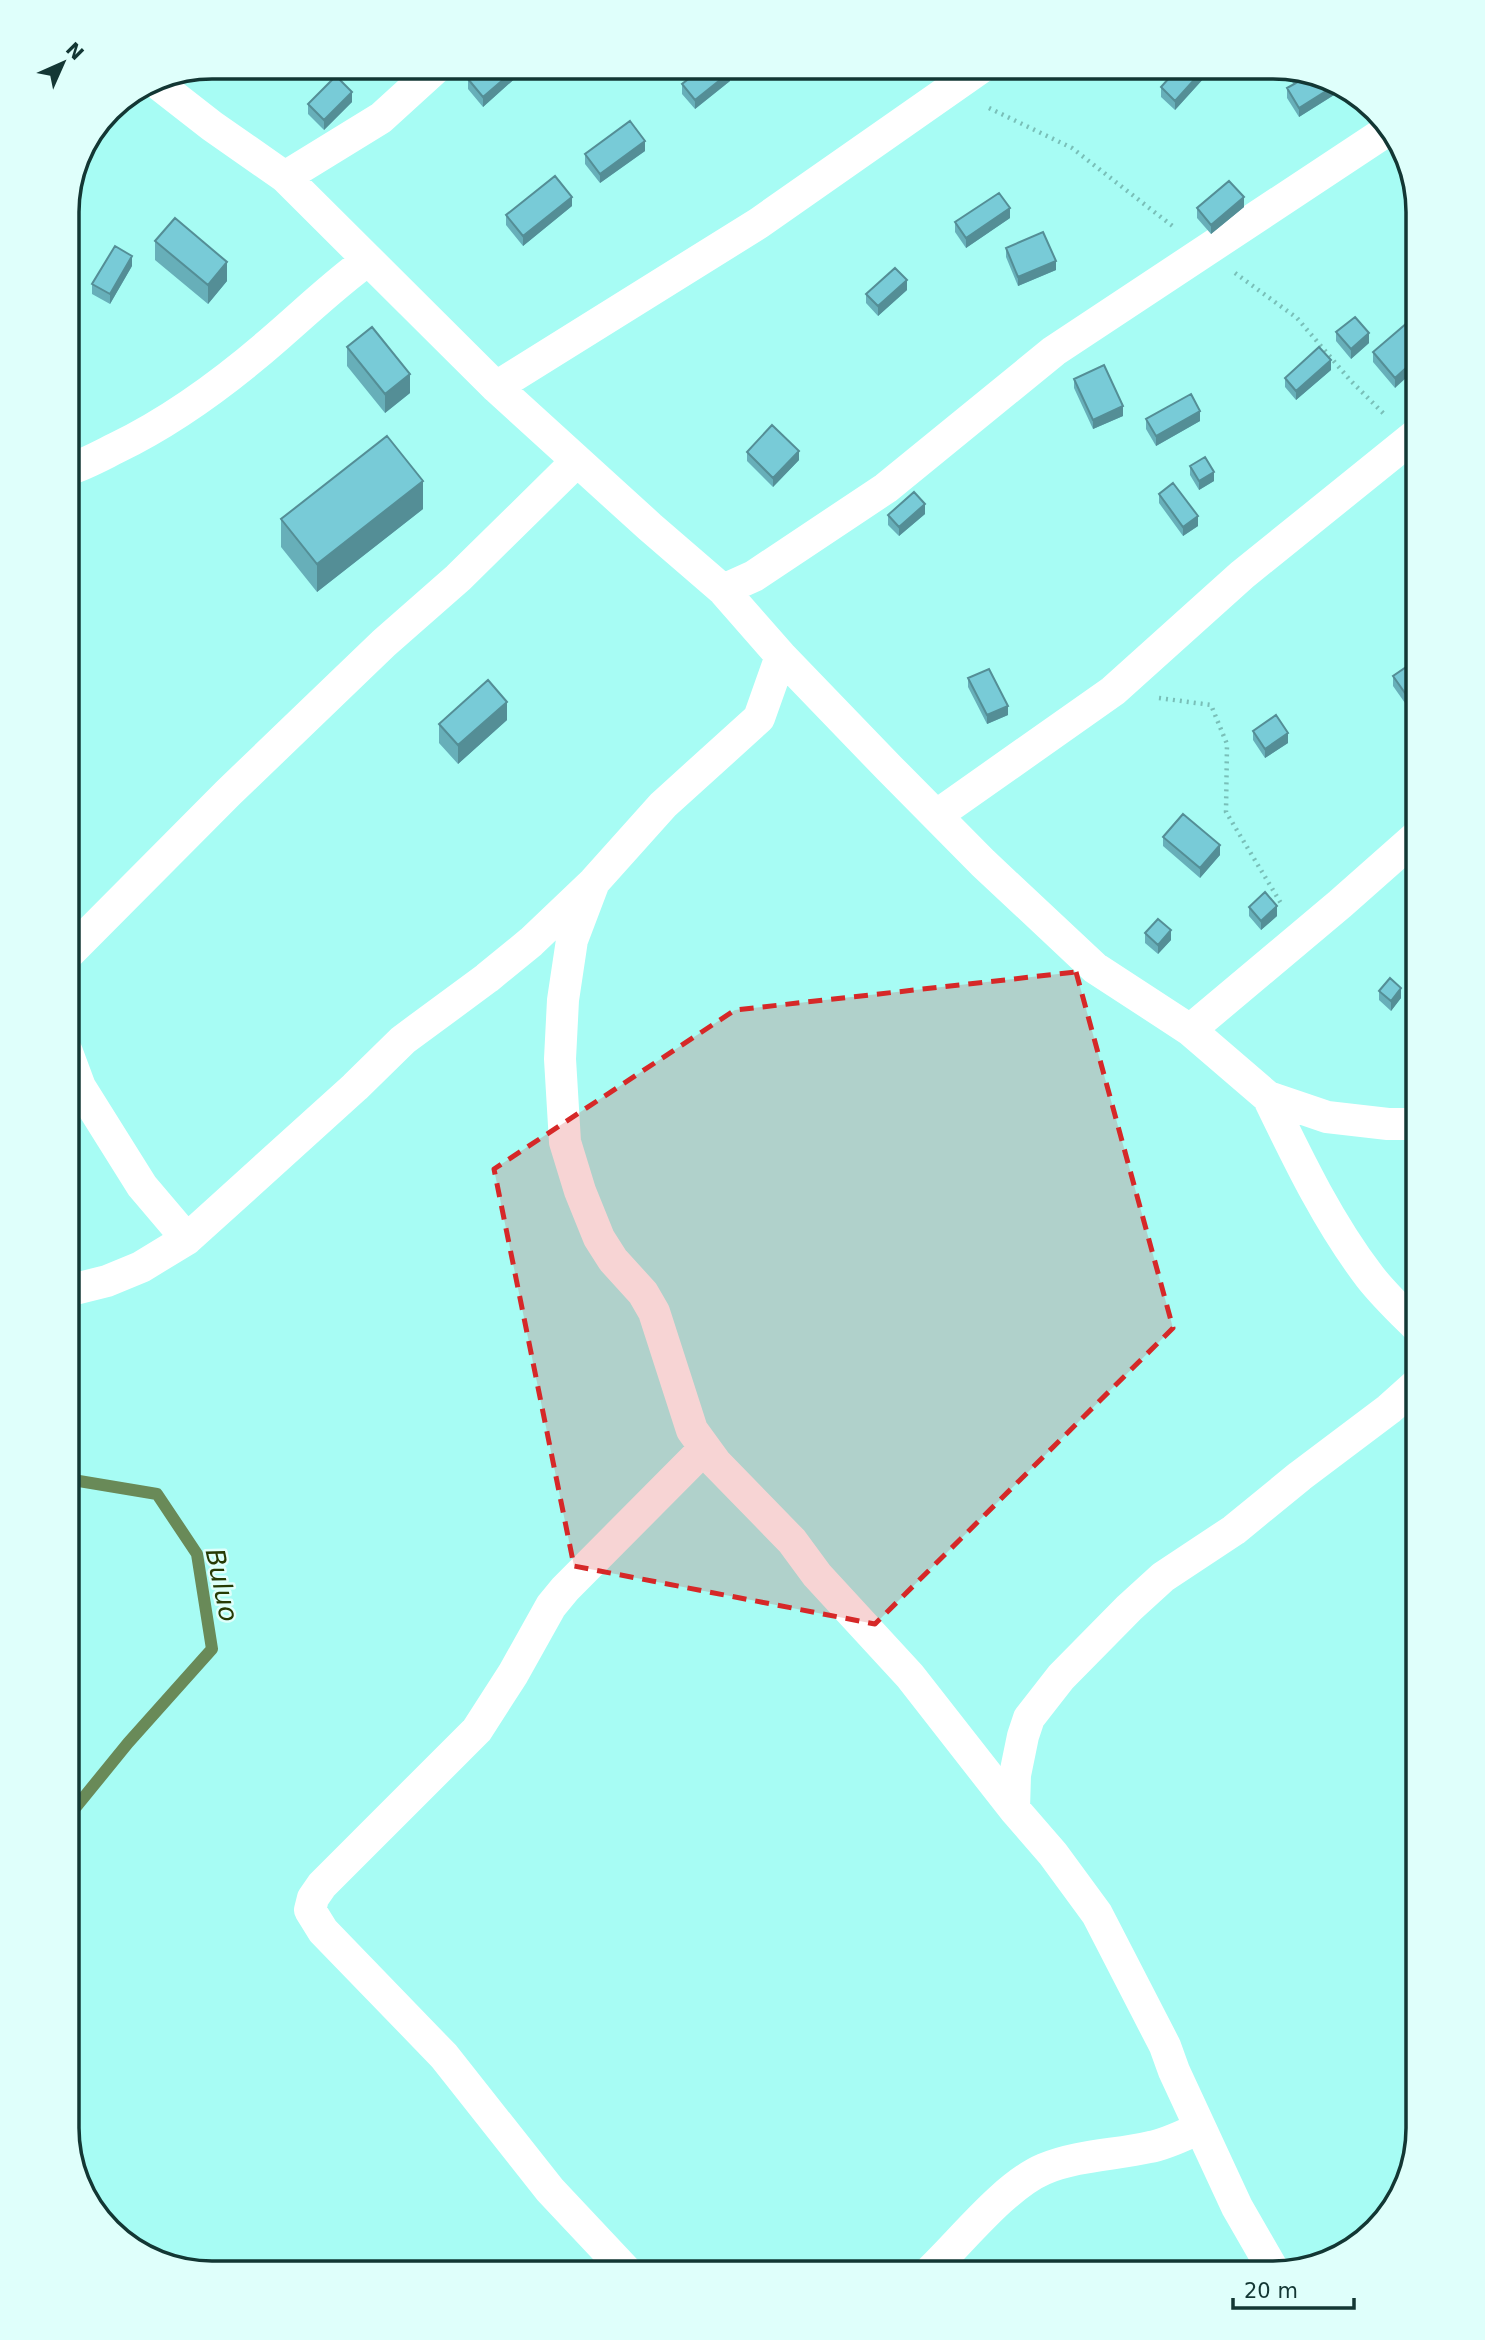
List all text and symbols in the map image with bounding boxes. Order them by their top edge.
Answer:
north arrow [28,28,98,98]
text: N [62,38,88,64]
water label: Buluo [200,1546,244,1624]
scale bar [1233,2266,1354,2310]
text: 20 m [1244,2279,1298,2303]

